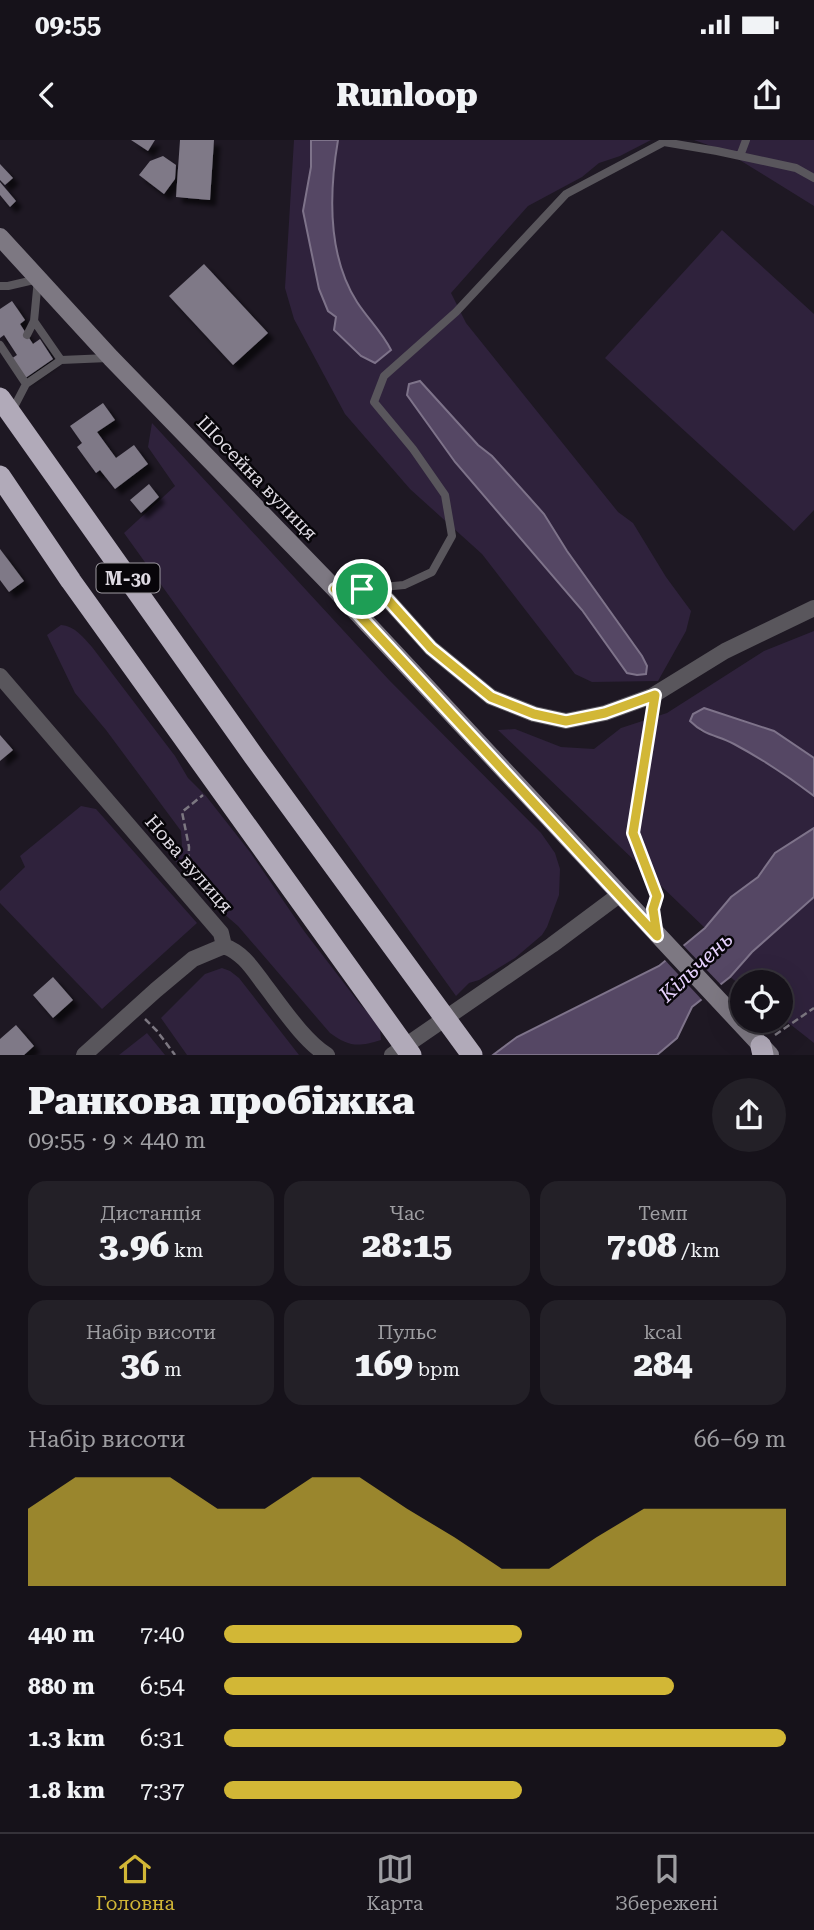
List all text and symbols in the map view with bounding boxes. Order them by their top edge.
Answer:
text: 09:55 [35,10,101,40]
icon: back [28,76,66,114]
text: Runloop [336,76,478,114]
icon: share [748,76,786,114]
street label: Шосейна вулиця [192,411,322,545]
pin [332,559,392,619]
road number: М-30 [96,564,160,592]
icon: arrive [343,570,381,608]
street label: Нова вулиця [140,810,238,918]
water label: Кільчень [654,927,738,1008]
map controls [730,970,793,1033]
button: locate [730,970,793,1033]
button: share [712,1078,786,1152]
text: Ранкова пробіжка [28,1079,415,1123]
text: 09:55 · 9 × 440 m [28,1127,206,1154]
text: Дистанція [101,1202,201,1225]
text: Час [389,1202,425,1225]
text: Темп [638,1202,688,1225]
text: 3.96 [99,1225,169,1266]
text: 28:15 [362,1225,452,1266]
text: 7:08 [606,1225,677,1266]
text: km [169,1239,203,1262]
text: /km [677,1239,720,1262]
text: Набір висоти [86,1321,216,1344]
text: Пульс [377,1321,437,1344]
text: kcal [644,1321,682,1344]
text: 36 [120,1344,160,1385]
text: 169 [354,1344,413,1385]
text: 284 [634,1344,692,1385]
text: m [160,1358,182,1381]
text: bpm [413,1358,460,1381]
text: Набір висоти [28,1426,185,1453]
text: 66–69 m [694,1426,786,1453]
text: 440 m [28,1621,95,1648]
text: 7:40 [140,1621,185,1648]
text: 880 m [28,1673,95,1700]
text: 6:54 [140,1673,185,1700]
text: 1.3 km [28,1725,105,1752]
text: 6:31 [140,1725,185,1752]
text: 1.8 km [28,1777,105,1804]
text: 7:37 [140,1777,185,1804]
tab: Головна [96,1850,175,1915]
tab: Карта [366,1850,423,1915]
tab: Збережені [615,1850,718,1915]

